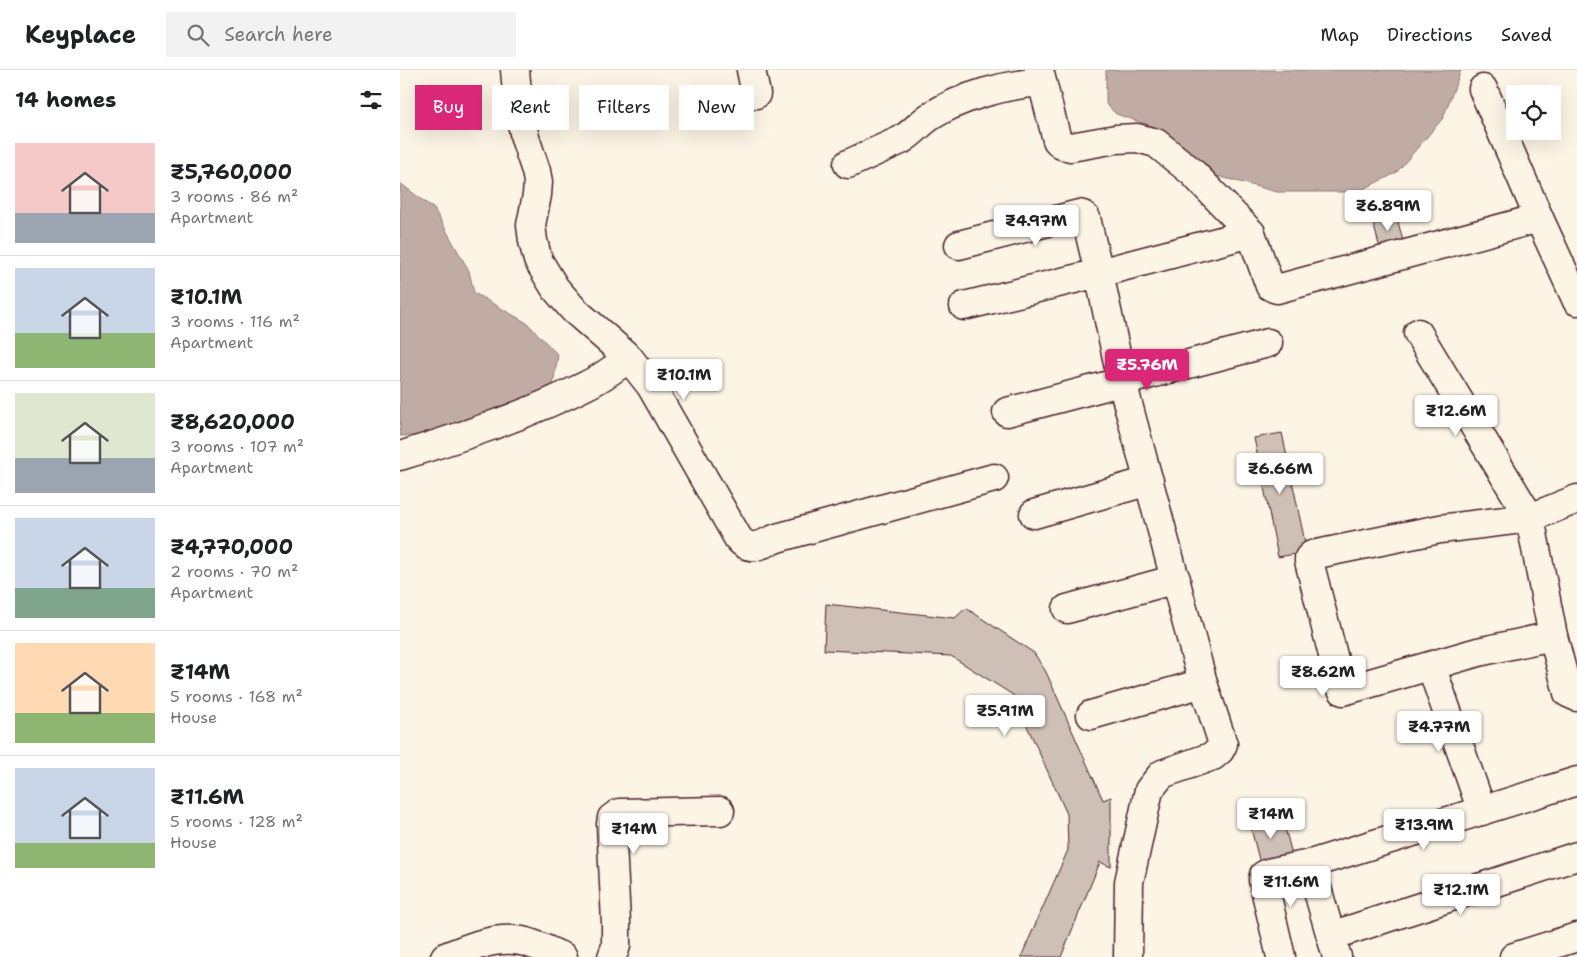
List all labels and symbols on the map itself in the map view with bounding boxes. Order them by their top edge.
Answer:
pin: ₹6.89M [1347,190,1429,232]
pin: ₹4.97M [995,204,1077,247]
pin: ₹5.76M [1106,348,1188,391]
pin: ₹10.1M [643,358,725,401]
pin: ₹12.6M [1415,394,1497,437]
pin: ₹6.66M [1239,452,1321,495]
pin: ₹8.62M [1282,656,1364,698]
pin: ₹5.91M [964,694,1046,737]
pin: ₹4.77M [1398,710,1480,753]
pin: ₹14M [1241,798,1301,840]
pin: ₹13.9M [1383,808,1465,851]
pin: ₹14M [604,812,664,855]
pin: ₹11.6M [1250,866,1332,908]
pin: ₹12.1M [1420,874,1502,916]

